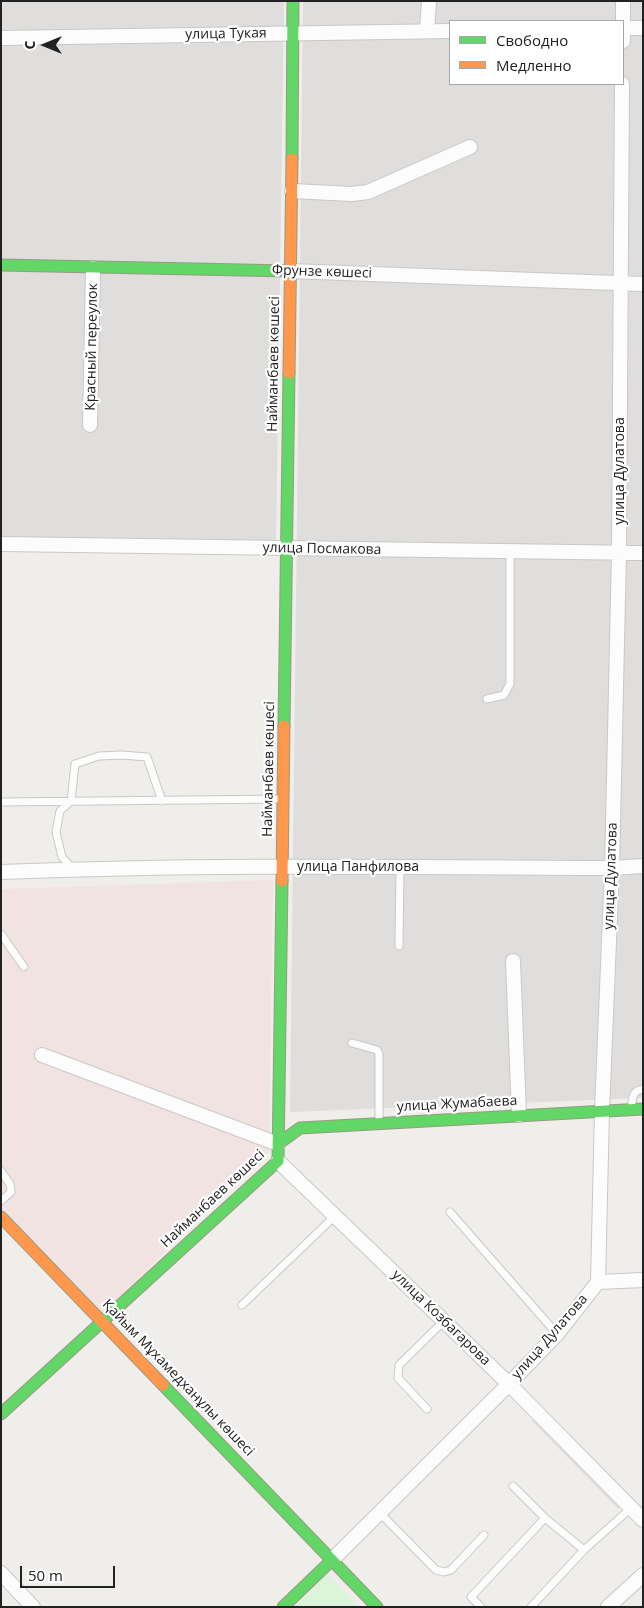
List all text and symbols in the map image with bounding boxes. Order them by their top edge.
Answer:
north arrow [20,20,70,70]
legend [449,20,624,85]
street label: улица Тукая [185,25,267,43]
text: Свободно [496,30,568,50]
text: С [20,41,39,49]
text: Медленно [496,55,572,75]
street label: Фрунзе көшесі [272,262,372,282]
street label: Красный переулок [82,283,102,411]
street label: Найманбаев көшесі [264,296,284,432]
street label: улица Дулатова [612,417,628,525]
street label: улица Посмакова [262,540,382,558]
street label: Найманбаев көшесі [259,701,279,837]
street label: улица Дулатова [601,822,621,930]
street label: улица Панфилова [297,859,419,875]
street label: улица Жумабаева [396,1092,518,1116]
street label: Найманбаев көшесі [158,1147,268,1251]
street label: улица Козбагарова [388,1267,494,1369]
street label: улица Дулатова [508,1291,592,1383]
street label: Қайым Мұхамедханұлы көшесі [99,1296,257,1460]
scale bar [22,1556,118,1588]
text: 50 m [28,1565,63,1585]

